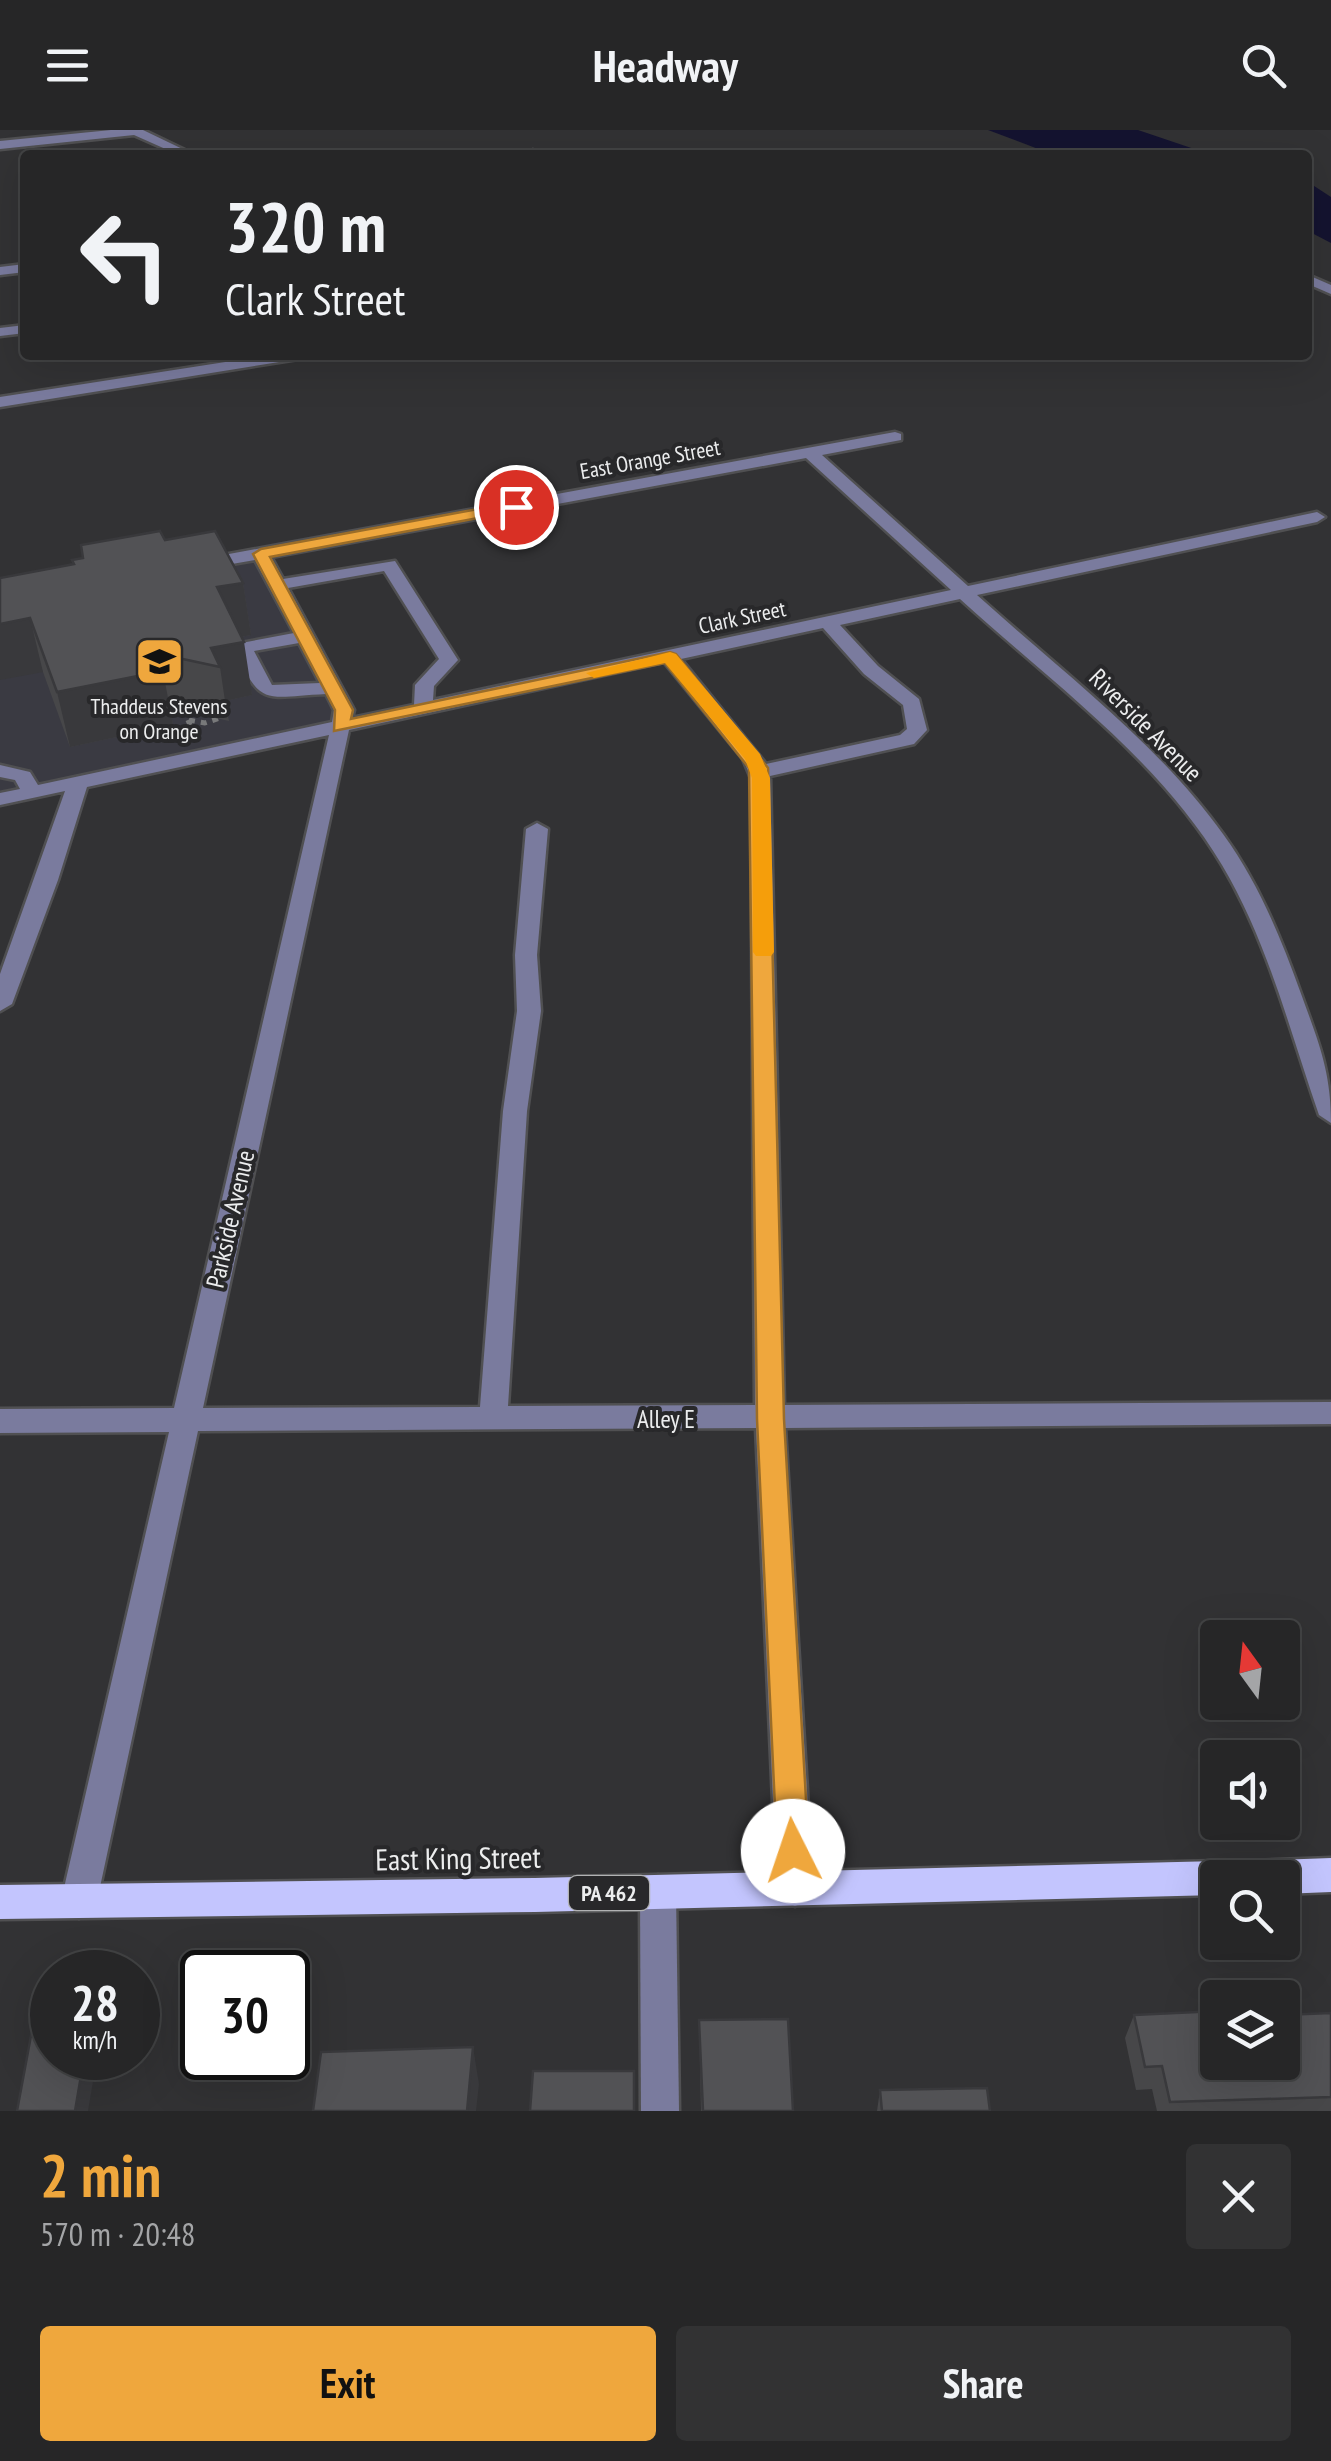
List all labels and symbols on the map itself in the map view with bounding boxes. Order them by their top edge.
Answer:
street label: East Orange Street [578,433,722,485]
pin [474,465,559,550]
street label: Clark Street [696,594,788,640]
school or university icon: Thaddeus Stevens on Orange [133,636,185,688]
street label: Riverside Avenue [1083,662,1209,788]
place label: Thaddeus Stevens on Orange [91,692,227,745]
street label: Parkside Avenue [199,1147,261,1291]
street label: Alley E [637,1403,695,1435]
north arrow [1200,1620,1300,1720]
position arrow [741,1799,845,1903]
street label: East King Street [375,1837,542,1878]
road number: PA 462 [569,1876,649,1910]
speed limit sign: 30 [180,1950,310,2080]

